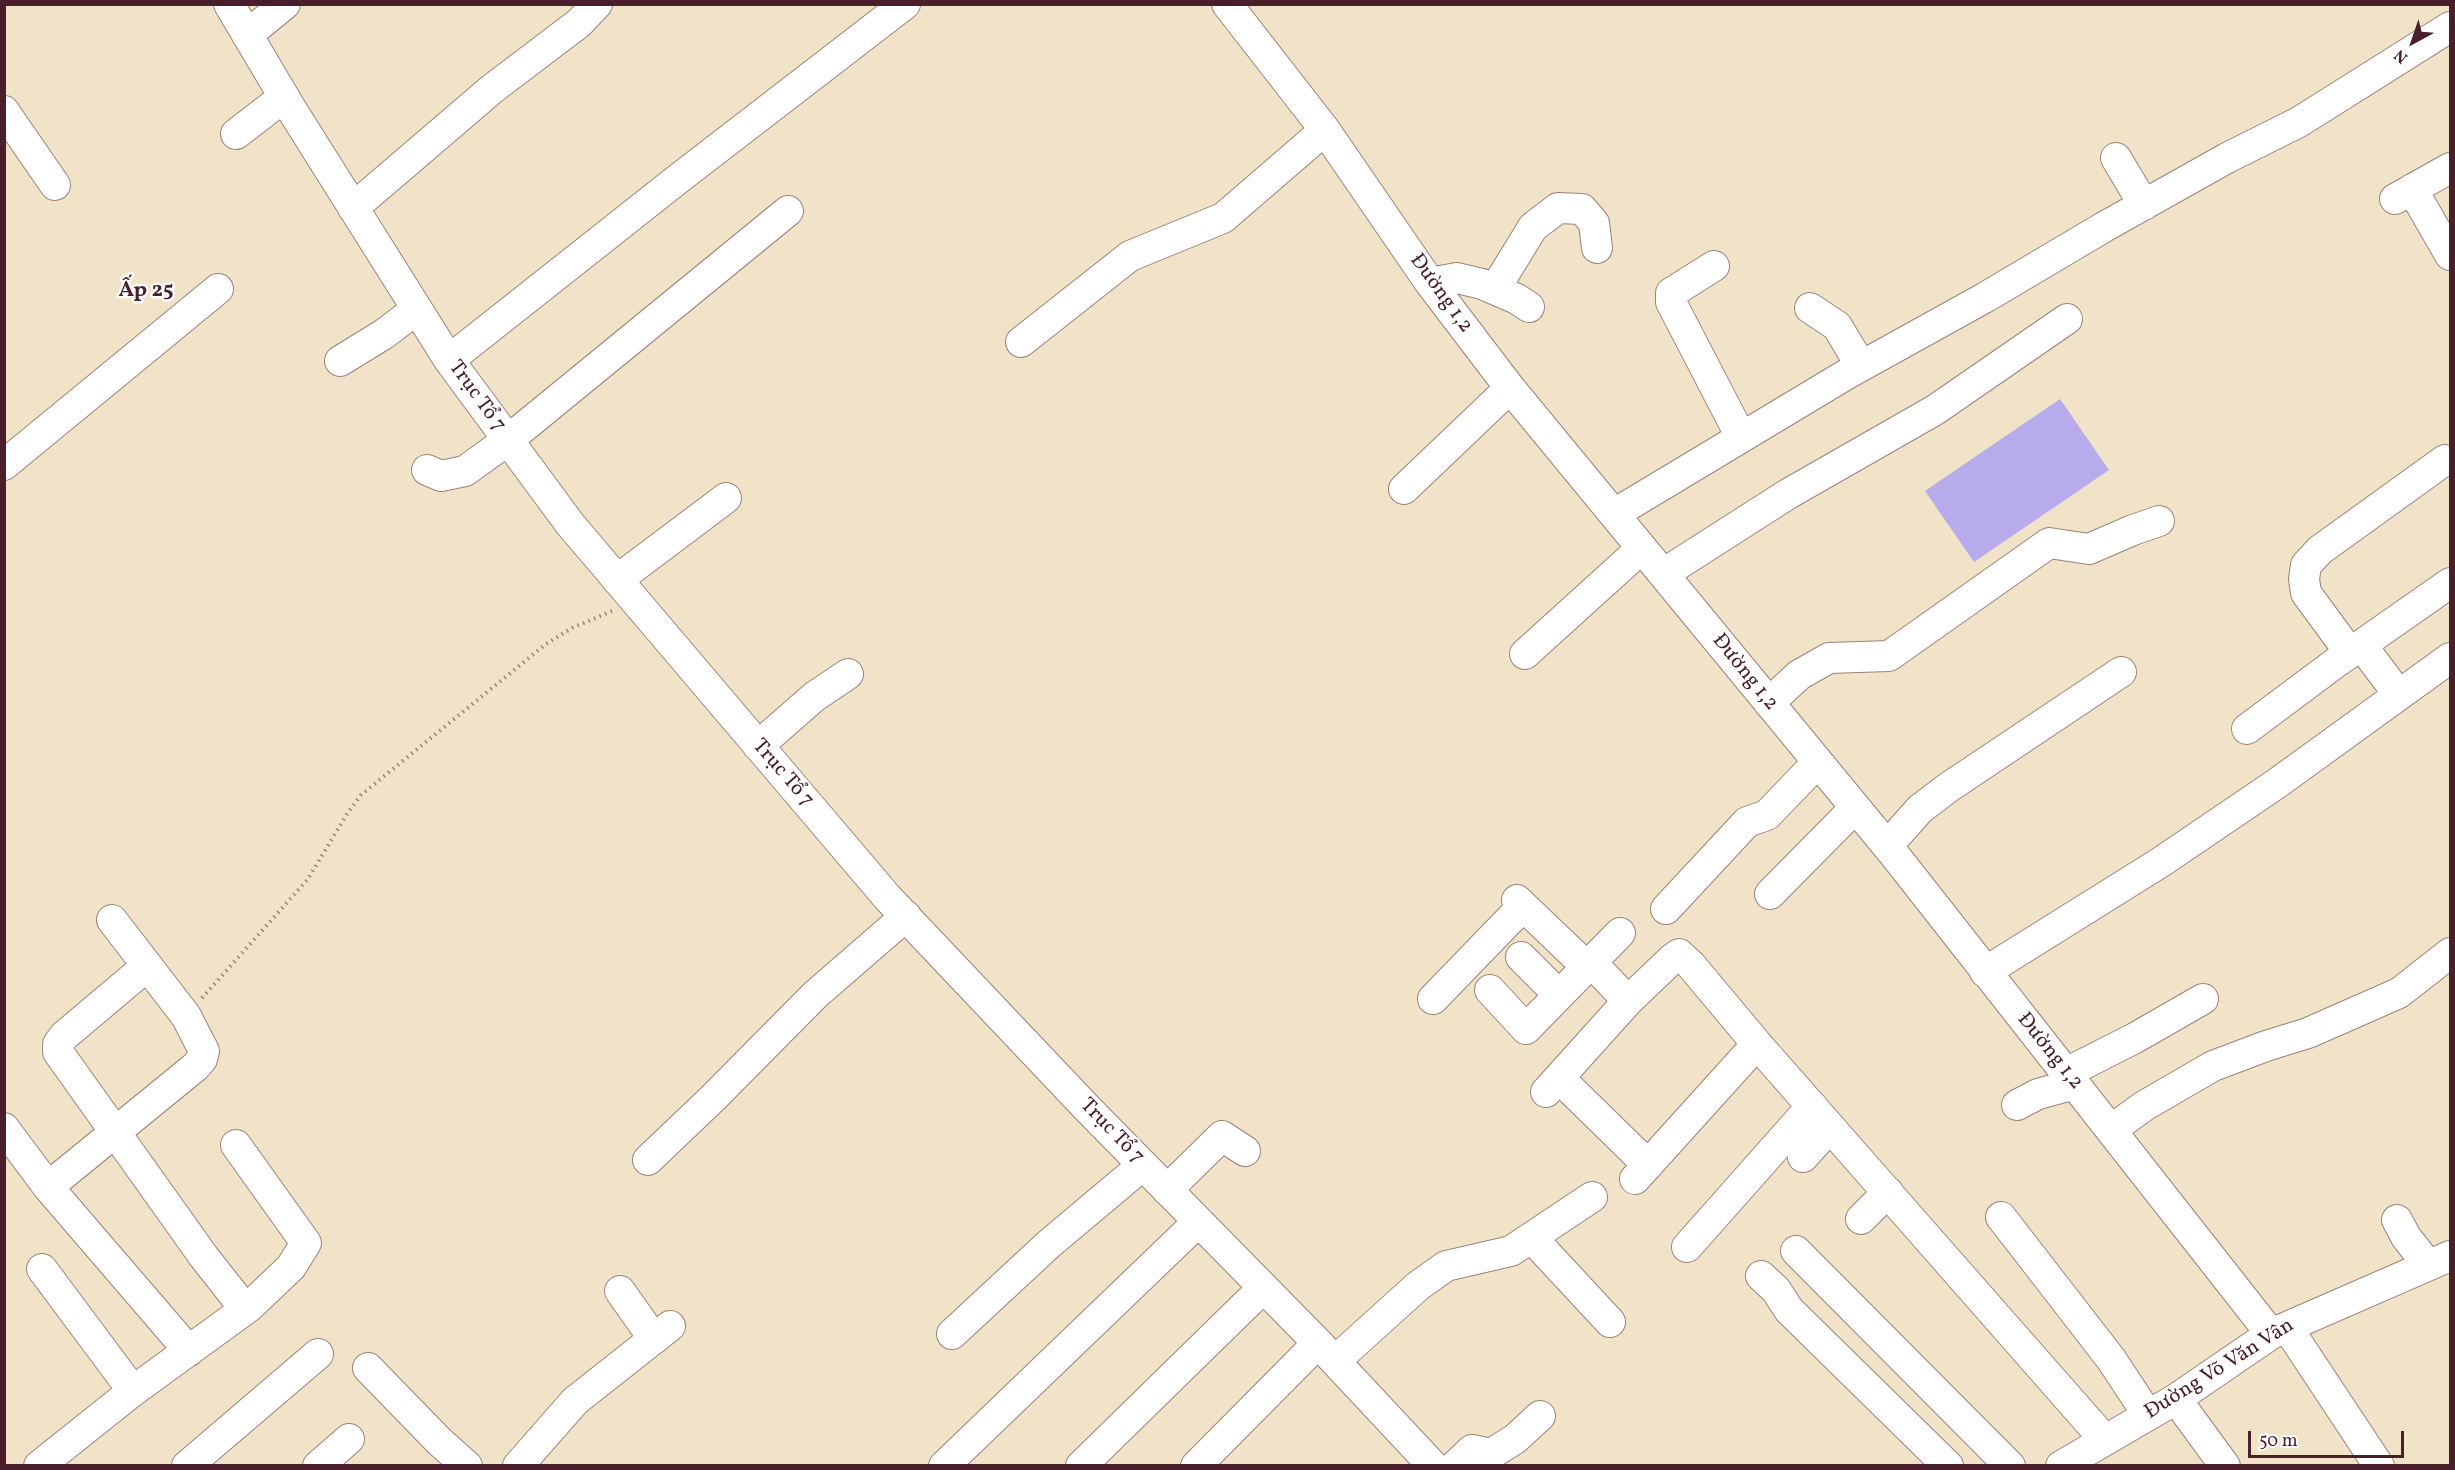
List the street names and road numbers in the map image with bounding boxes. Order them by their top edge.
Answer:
street label: Đường 1,2 [1403,249,1477,339]
street label: Trục Tổ 7 [442,356,510,438]
street label: Đường 1,2 [1705,629,1783,717]
street label: Trục Tổ 7 [746,735,818,813]
street label: Đường 1,2 [2010,1008,2088,1096]
street label: Trục Tổ 7 [1073,1094,1149,1170]
street label: Đường Võ Văn Vân [2141,1314,2299,1426]

